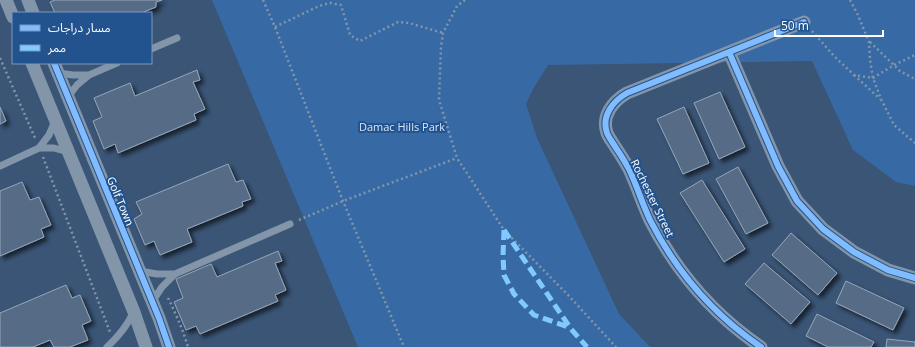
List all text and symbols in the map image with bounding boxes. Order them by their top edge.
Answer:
legend [12,12,152,64]
scale bar [775,12,883,38]
text: 50 m [781,17,809,34]
text: مسار دراجات [48,19,111,36]
text: ممر [47,39,66,56]
park label: Damac Hills Park [359,119,445,134]
street label: Rochester Street [628,157,678,240]
street label: Golf Town [104,174,138,228]

